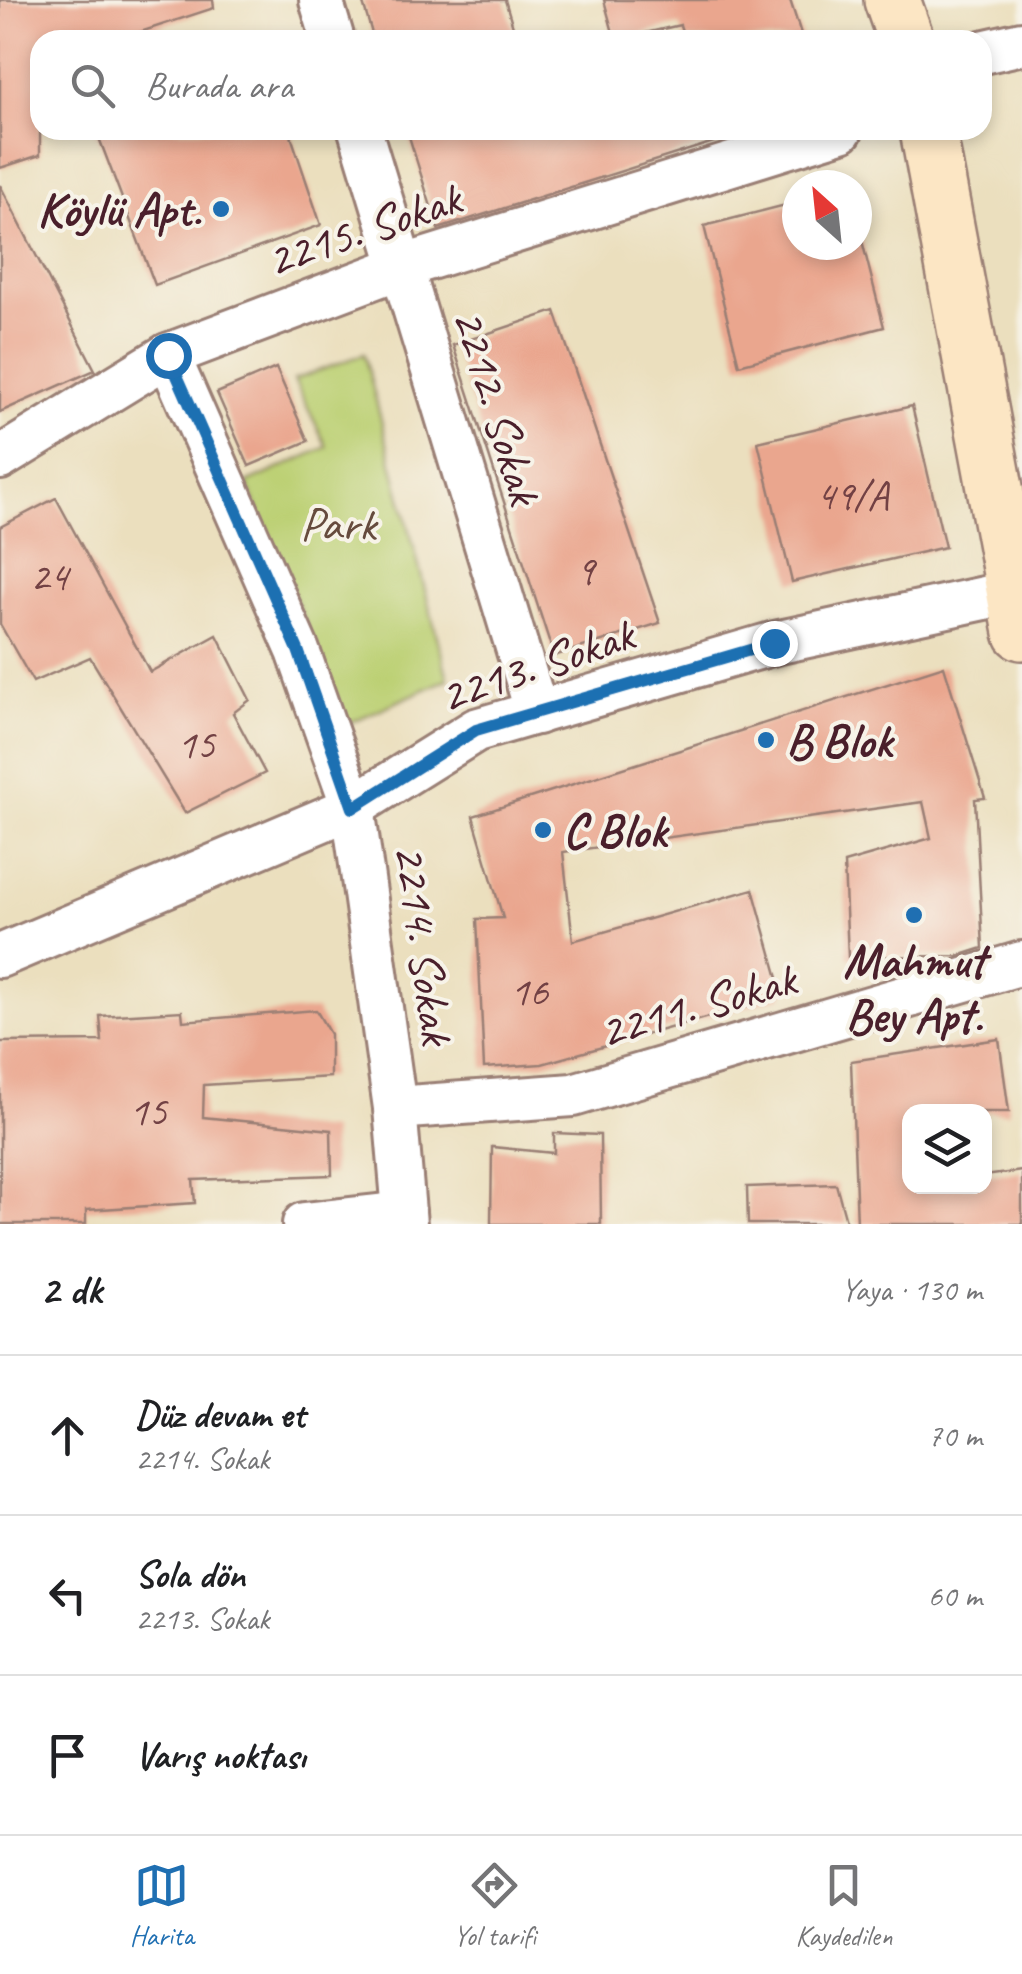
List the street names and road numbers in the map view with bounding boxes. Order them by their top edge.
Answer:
street label: 2215. Sokak [258,167,472,290]
street label: 2212. Sokak [439,301,556,515]
street label: 2213. Sokak [431,603,645,726]
street label: 2214. Sokak [380,840,468,1052]
street label: 2211. Sokak [592,947,806,1062]

